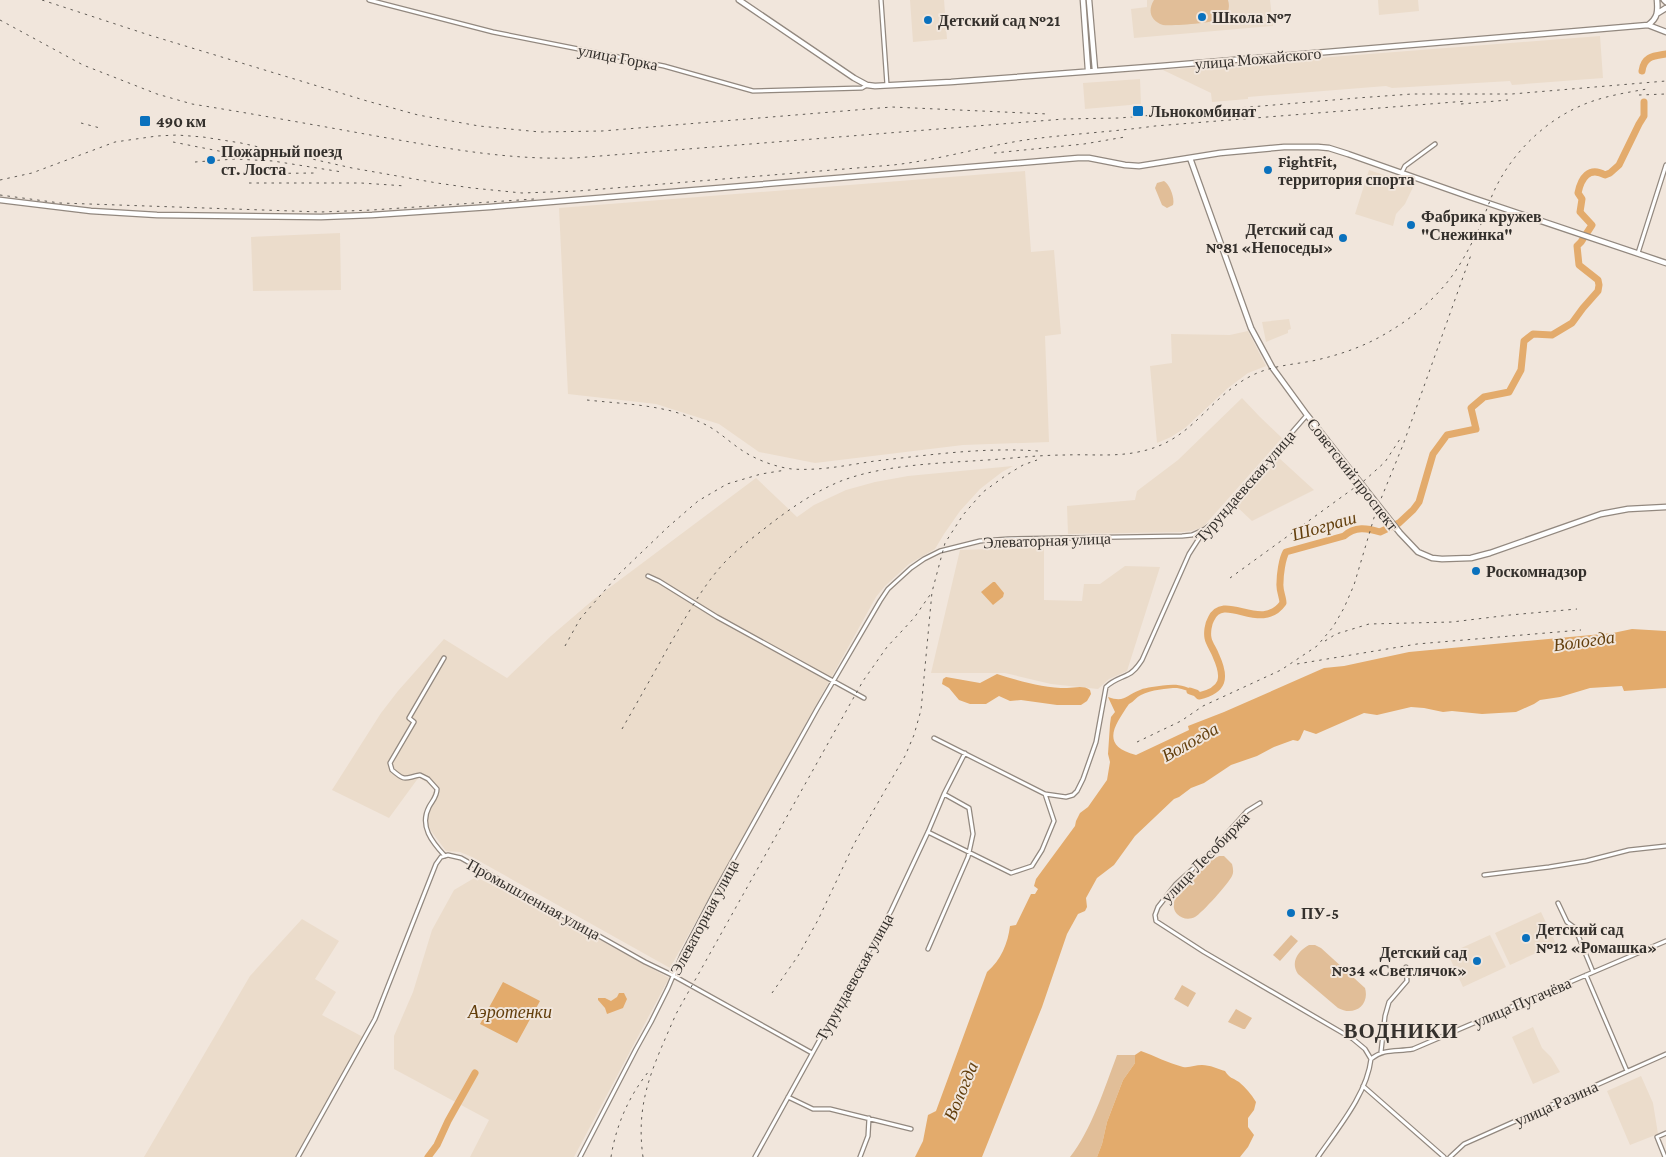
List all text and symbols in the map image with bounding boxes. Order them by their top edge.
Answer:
place label: Школа №7 [1212,9,1292,26]
marker: Школа №7 [1196,11,1208,23]
place label: Детский сад №21 [938,12,1060,30]
marker: Детский сад №21 [922,14,934,26]
street label: улица Горка [576,41,659,75]
street label: улица Можайского [1194,45,1322,73]
place label: Льнокомбинат [1149,103,1256,120]
marker: Льнокомбинат [1131,104,1145,118]
place label: 490 км [156,113,206,130]
marker: 490 км [138,114,152,128]
place label: Пожарный поезд ст. Лоста [221,143,342,178]
place label: FightFit, территория спорта [1278,153,1415,189]
marker: Пожарный поезд ст. Лоста [205,154,217,166]
marker: FightFit, территория спорта [1262,164,1274,176]
place label: Фабрика кружев "Снежинка" [1421,208,1542,243]
marker: Фабрика кружев "Снежинка" [1405,219,1417,231]
place label: Детский сад №81 «Непоседы» [1206,221,1333,256]
marker: Детский сад №81 «Непоседы» [1337,232,1349,244]
street label: Советский проспект [1303,415,1402,534]
street label: Турундаевская улица [1192,427,1299,546]
water label: Шограш [1288,507,1359,545]
street label: Элеваторная улица [983,530,1111,552]
place label: Роскомнадзор [1486,563,1587,581]
marker: Роскомнадзор [1470,565,1482,577]
water label: Вологда [1552,627,1616,655]
water label: Вологда [1158,718,1222,766]
street label: улица Лесобиржа [1158,809,1253,907]
street label: Промышленная улица [464,856,603,944]
street label: Элеваторная улица [667,857,743,978]
place label: ПУ-5 [1301,905,1339,922]
marker: ПУ-5 [1285,907,1297,919]
street label: Турундаевская улица [812,911,897,1044]
place label: Детский сад №12 «Ромашка» [1536,921,1657,956]
marker: Детский сад №12 «Ромашка» [1520,932,1532,944]
place label: Детский сад №34 «Светлячок» [1332,944,1467,979]
marker: Детский сад №34 «Светлячок» [1471,955,1483,967]
street label: улица Пугачёва [1471,974,1574,1032]
water label: Аэротенки [467,1002,552,1022]
district label: ВОДНИКИ [1344,1019,1458,1043]
water label: Вологда [940,1059,982,1123]
street label: улица Разина [1512,1078,1601,1130]

